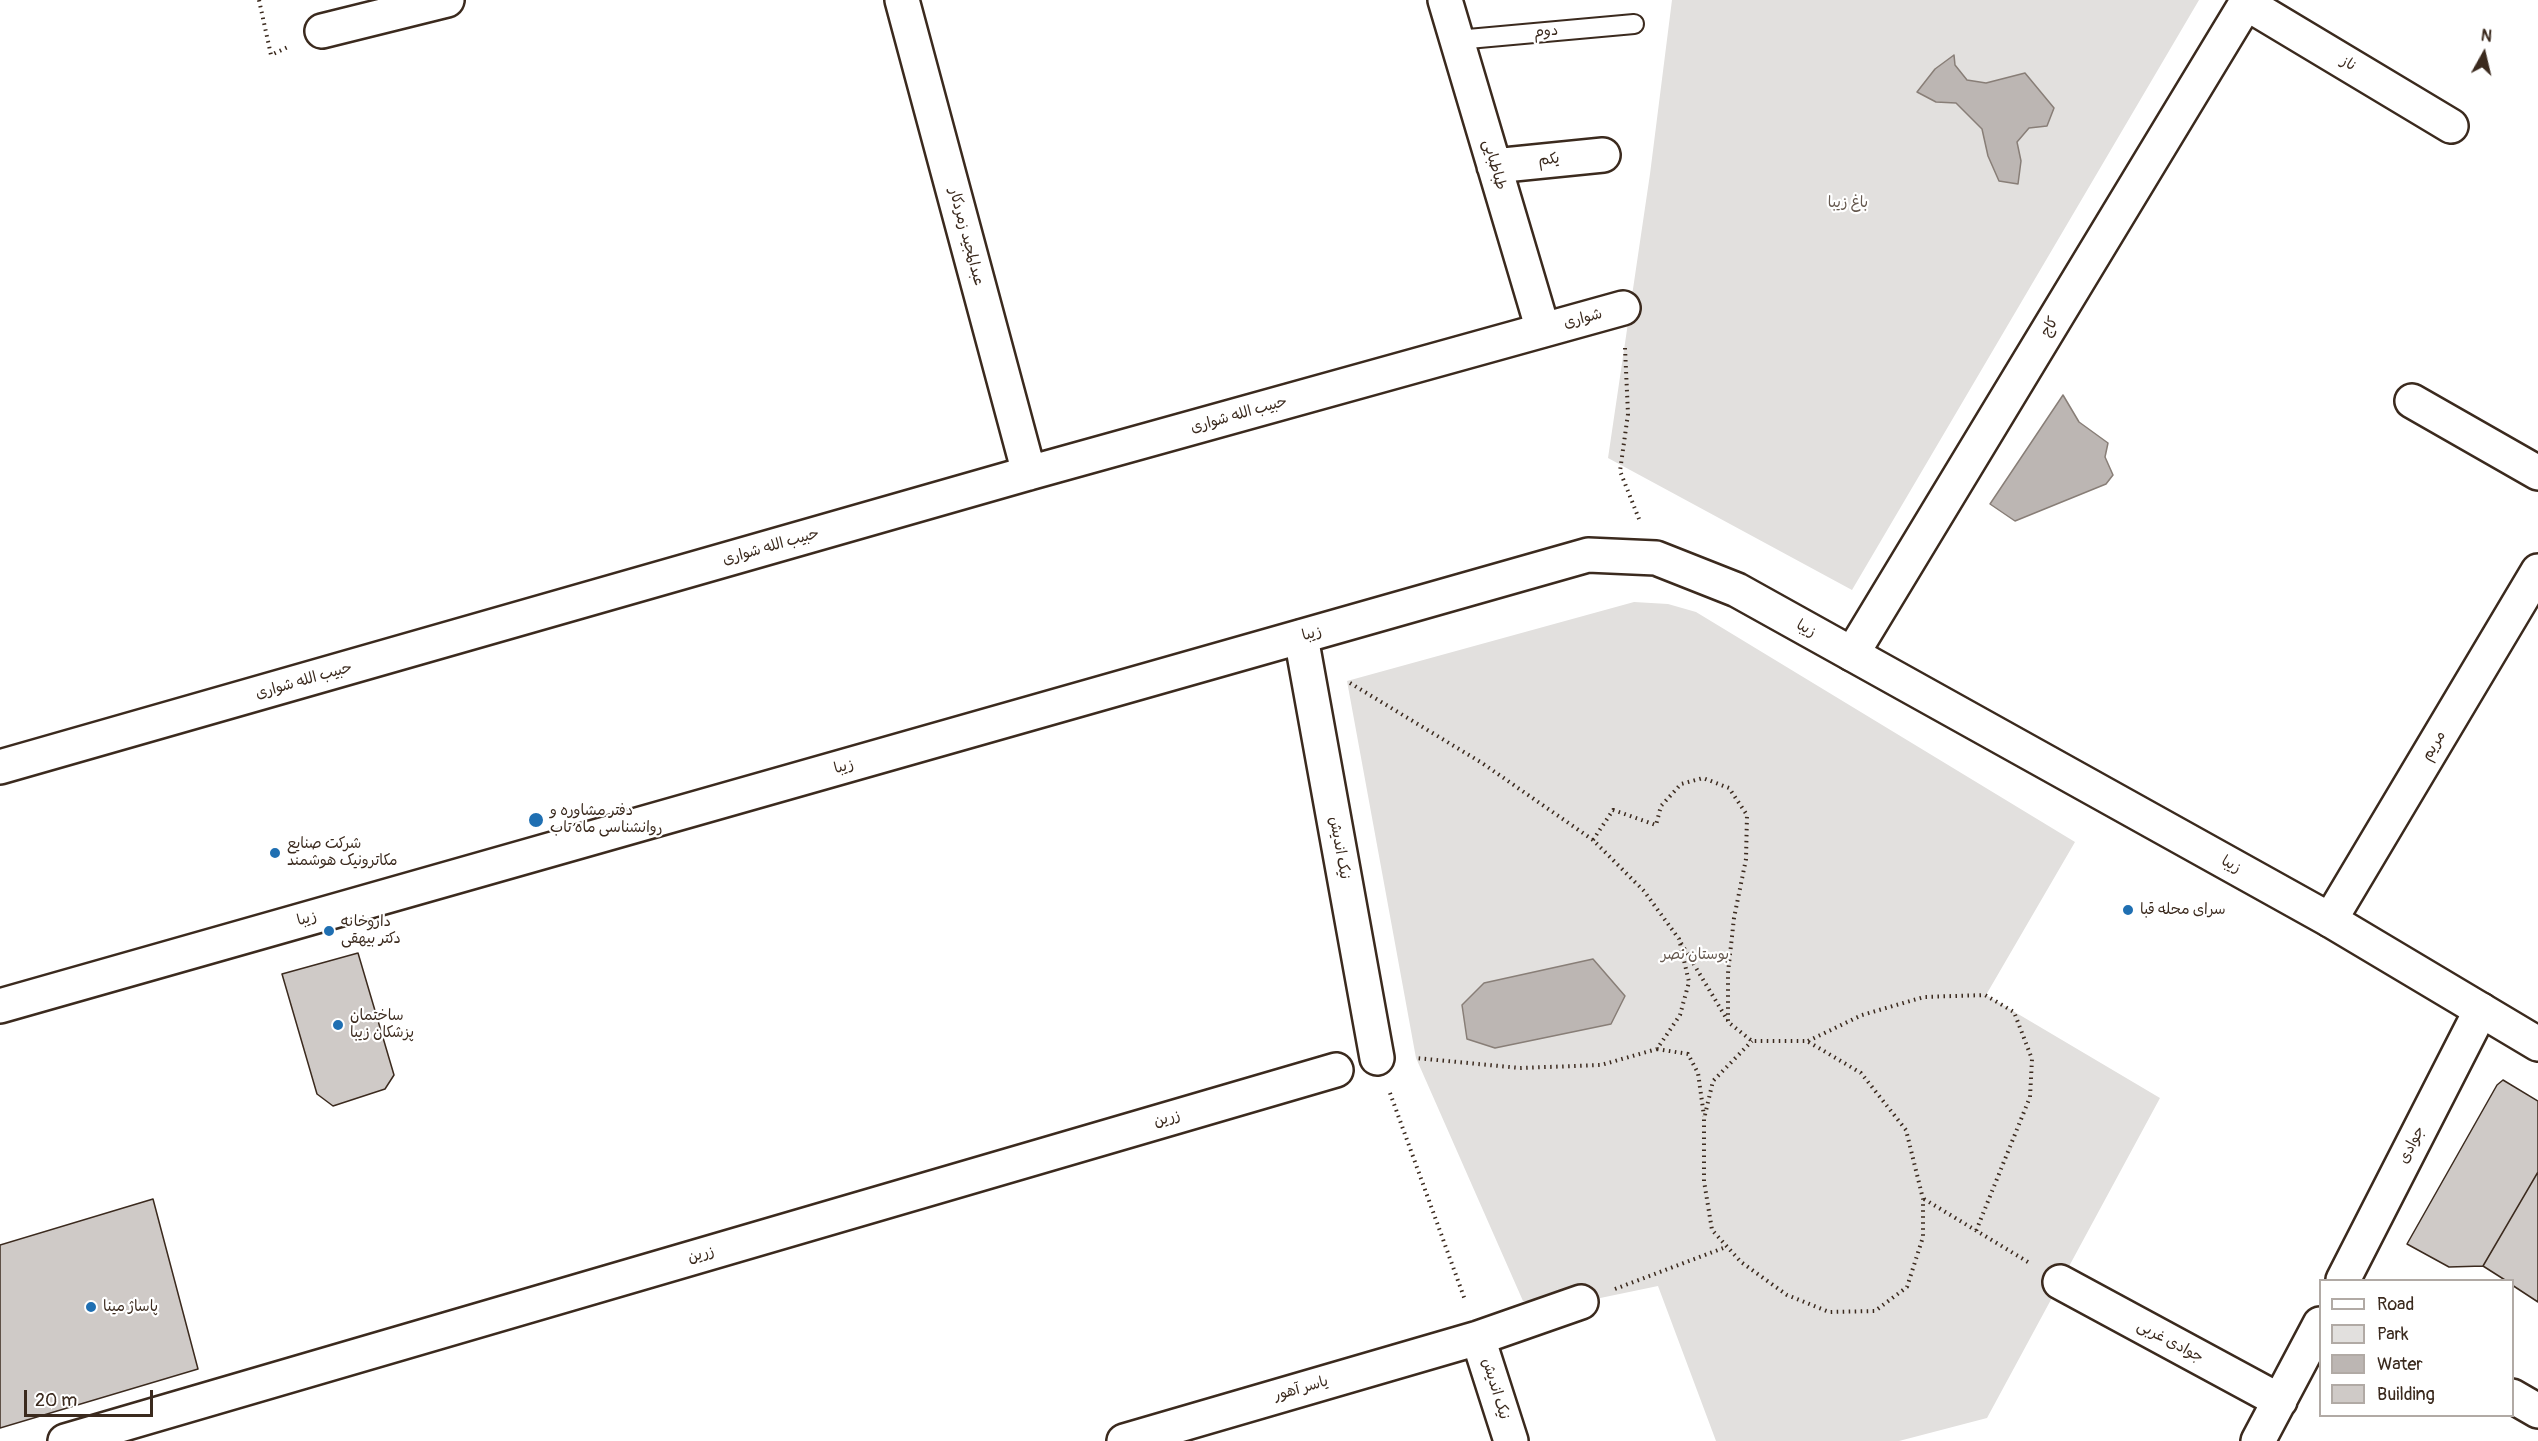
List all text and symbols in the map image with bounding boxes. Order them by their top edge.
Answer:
street label: دوم [1533,22,1559,42]
north arrow [2454,24,2514,84]
text: N [2480,26,2493,47]
street label: ناز [2337,53,2359,75]
street label: طباطبایی [1478,138,1510,192]
street label: یکم [1538,150,1560,170]
street label: عبدالمجید زمردکار [944,186,988,288]
park label: باغ زیبا [1828,194,1868,212]
street label: شواری [1562,305,1604,333]
street label: کاج [2037,314,2063,340]
street label: حبیب الله شواری [1189,393,1289,437]
street label: حبیب الله شواری [721,525,821,569]
street label: زیبا [1793,616,1819,642]
street label: زیبا [1300,623,1324,645]
street label: حبیب الله شواری [254,659,354,703]
street label: مریم [2418,728,2450,764]
street label: زیبا [832,756,856,778]
place label: دفتر مشاوره و روانشناسی ماه تاب [550,802,663,837]
marker: دفتر مشاوره و روانشناسی ماه تاب [527,811,545,829]
street label: نیک اندیش [1325,815,1353,881]
place label: شرکت صنایع مکاترونیک هوشمند [287,835,398,870]
marker: شرکت صنایع مکاترونیک هوشمند [268,846,282,860]
street label: زیبا [2218,852,2244,878]
place label: سرای محله قبا [2140,901,2226,919]
marker: سرای محله قبا [2121,903,2135,917]
street label: زیبا [295,908,319,930]
place label: داروخانه دکتر بیهقی [341,913,401,948]
marker: داروخانه دکتر بیهقی [322,924,336,938]
park label: بوستان نصر [1661,946,1729,964]
place label: ساختمان پزشکان زیبا [350,1007,414,1042]
marker: ساختمان پزشکان زیبا [331,1018,345,1032]
street label: زرین [1152,1107,1182,1131]
street label: جوادی [2395,1123,2429,1167]
street label: زرین [686,1243,716,1267]
legend [2319,1279,2514,1417]
text: Road [2377,1293,2414,1316]
place label: پاساژ مینا [103,1298,158,1316]
marker: پاساژ مینا [84,1300,98,1314]
street label: جوادی غربی [2134,1317,2206,1367]
text: Park [2377,1323,2409,1346]
text: Water [2377,1353,2423,1376]
street label: نیک اندیش [1477,1356,1513,1422]
street label: یاسر آهور [1272,1373,1330,1405]
scale bar [27,1378,156,1416]
text: Building [2377,1383,2435,1406]
text: 20 m [35,1389,77,1412]

